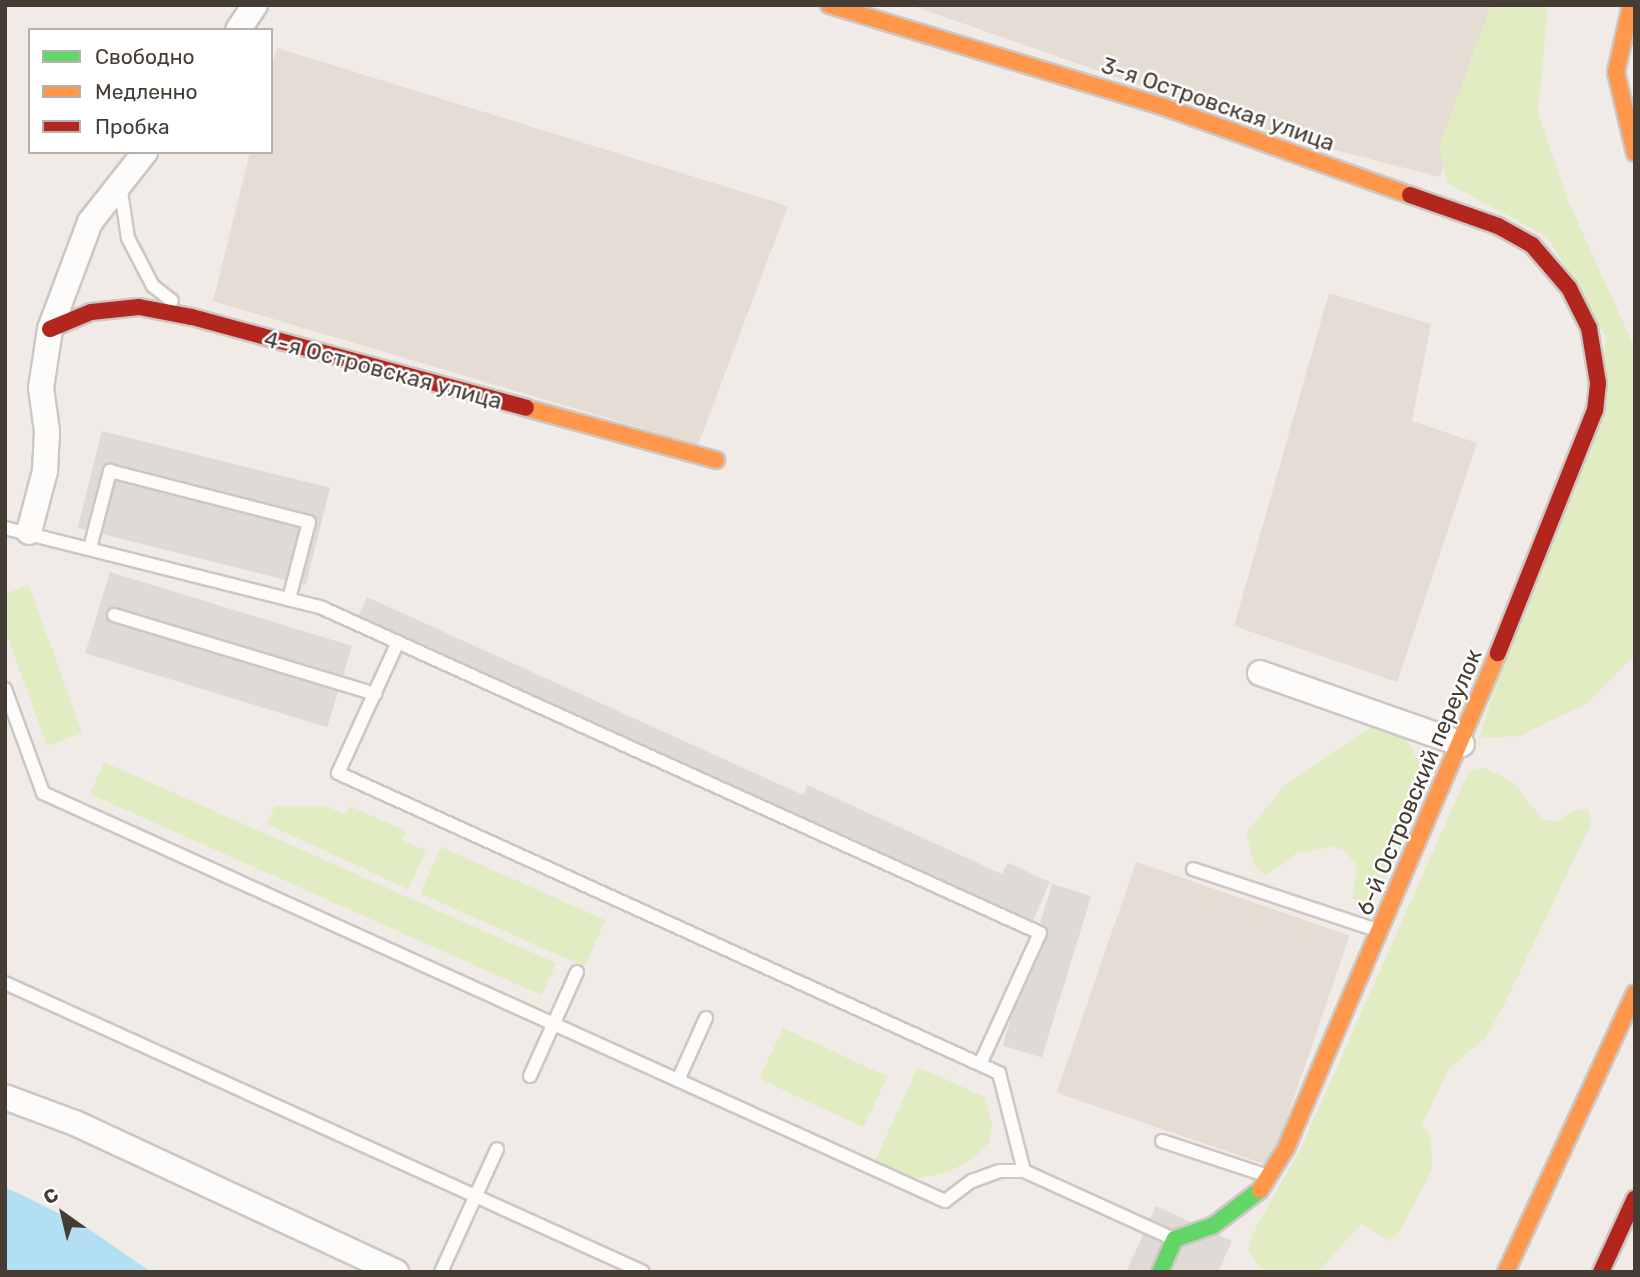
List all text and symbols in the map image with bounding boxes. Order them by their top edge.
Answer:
legend [28,28,273,154]
text: Свободно [95,44,195,69]
street label: 3-я Островская улица [1098,51,1338,157]
text: Медленно [95,79,198,104]
text: Пробка [95,114,170,139]
street label: 4-я Островская улица [261,325,505,415]
street label: 6-й Островский переулок [1350,645,1488,919]
north arrow [28,1179,98,1249]
text: С [39,1183,63,1209]

